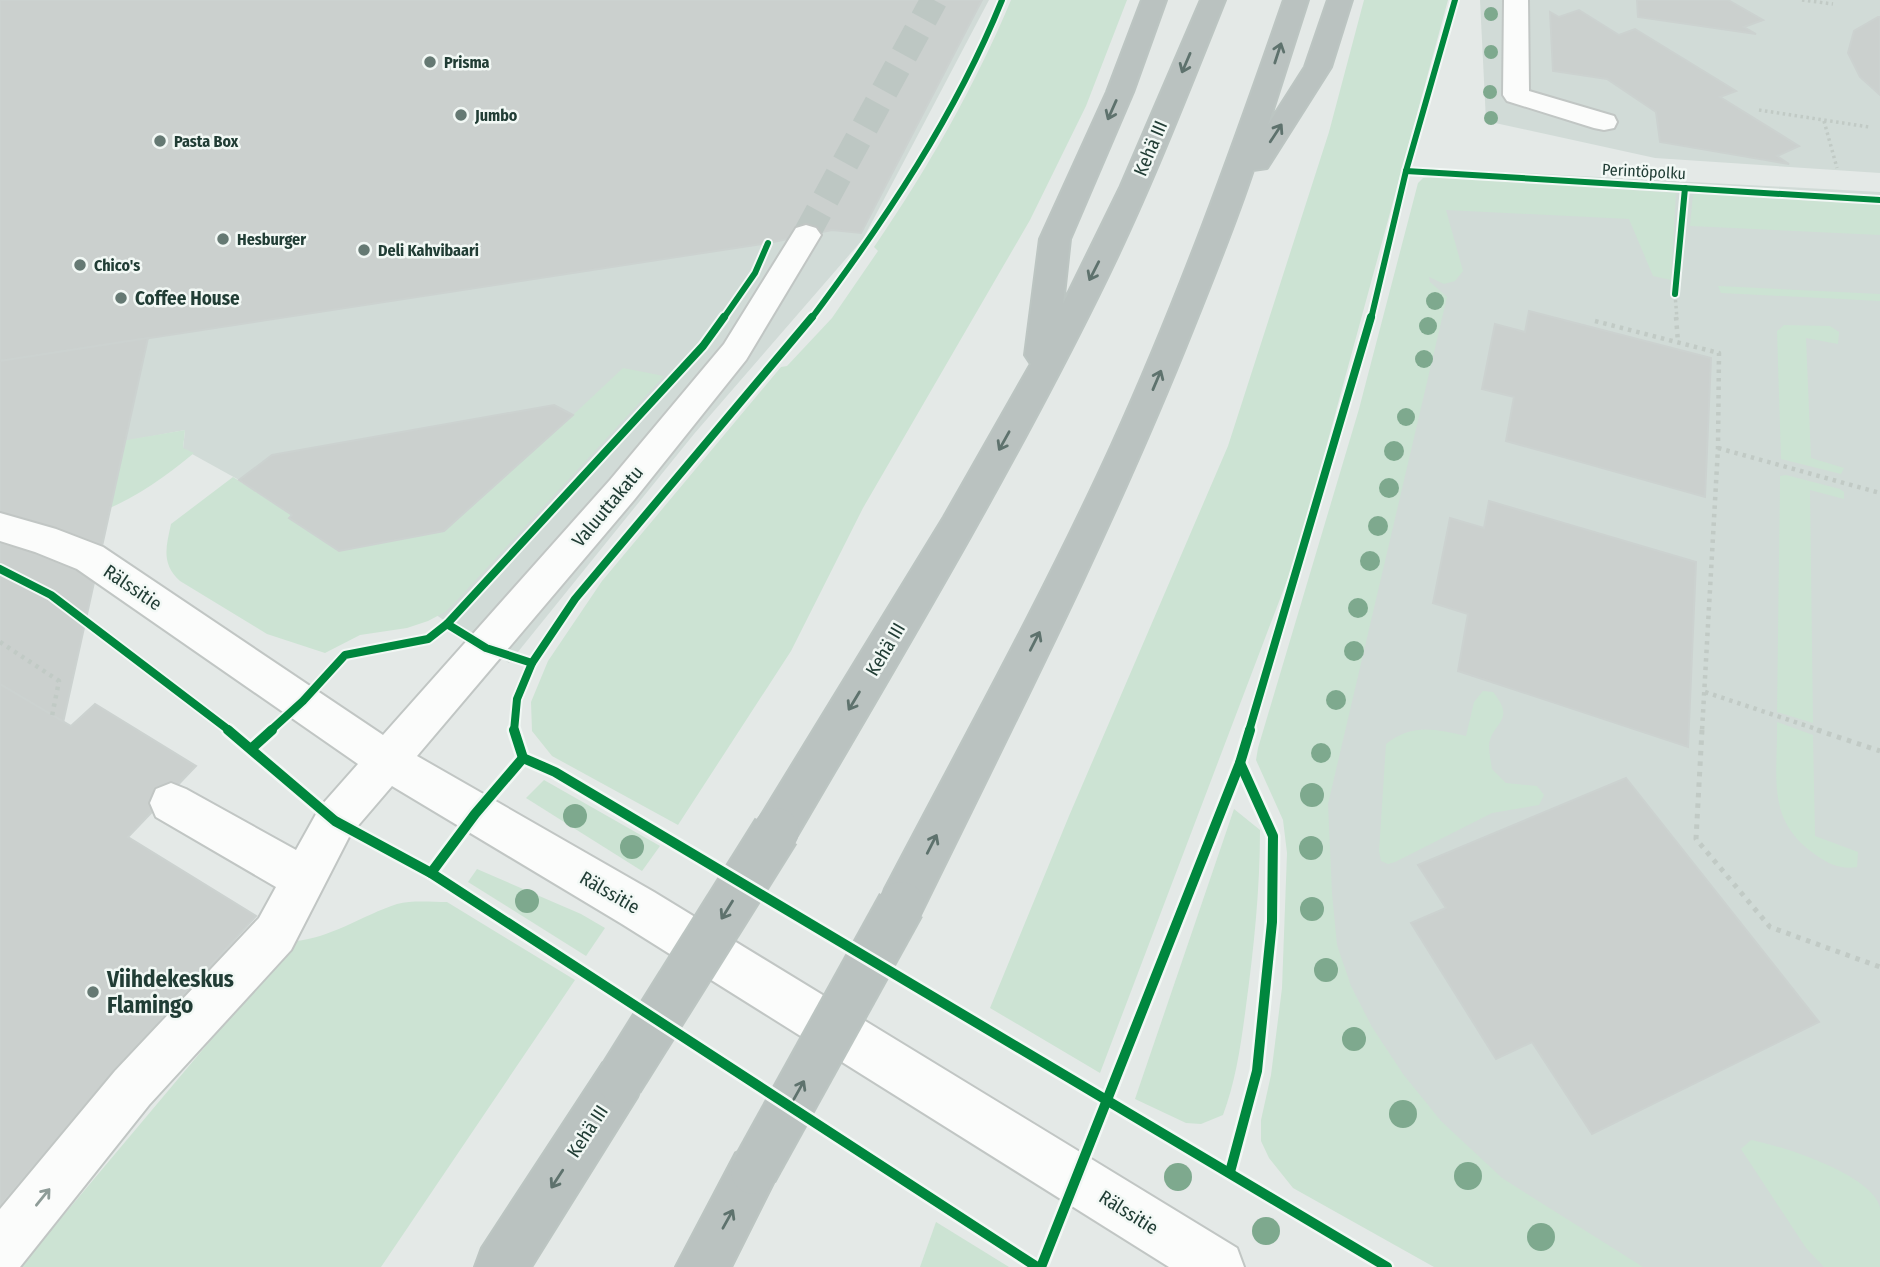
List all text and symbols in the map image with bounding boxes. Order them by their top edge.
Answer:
one-way arrow [1273,42,1285,64]
one-way arrow [1179,52,1192,73]
place label: Prisma [444,53,490,72]
marker: Prisma [422,54,438,70]
one-way arrow [1105,98,1118,120]
place label: Jumbo [474,106,518,125]
marker: Jumbo [453,107,469,123]
street label: Kehä III [1129,117,1172,179]
one-way arrow [1269,123,1283,143]
place label: Pasta Box [174,132,239,151]
marker: Pasta Box [152,133,168,149]
street label: Perintöpolku [1601,160,1686,183]
place label: Hesburger [237,230,306,249]
marker: Hesburger [215,231,231,247]
place label: Deli Kahvibaari [378,241,479,260]
marker: Deli Kahvibaari [356,242,372,258]
place label: Chico's [94,256,140,275]
marker: Chico's [72,257,88,273]
one-way arrow [1086,260,1100,281]
place label: Coffee House [135,287,240,310]
marker: Coffee House [113,290,129,306]
one-way arrow [1151,370,1164,391]
one-way arrow [997,430,1010,451]
street label: Valuuttakatu [567,461,648,551]
street label: Rälssitie [99,560,166,615]
street label: Kehä III [861,619,910,680]
one-way arrow [1028,631,1042,652]
one-way arrow [846,691,860,711]
one-way arrow [926,834,939,855]
street label: Rälssitie [576,866,644,919]
one-way arrow [720,899,734,919]
place label: Viihdekeskus Flamingo [106,965,234,1019]
marker: Viihdekeskus Flamingo [85,984,101,1000]
one-way arrow [792,1080,806,1100]
street label: Kehä III [562,1101,613,1162]
one-way arrow [550,1169,565,1188]
street label: Rälssitie [1095,1185,1163,1240]
one-way arrow [35,1188,51,1206]
one-way arrow [722,1209,735,1230]

